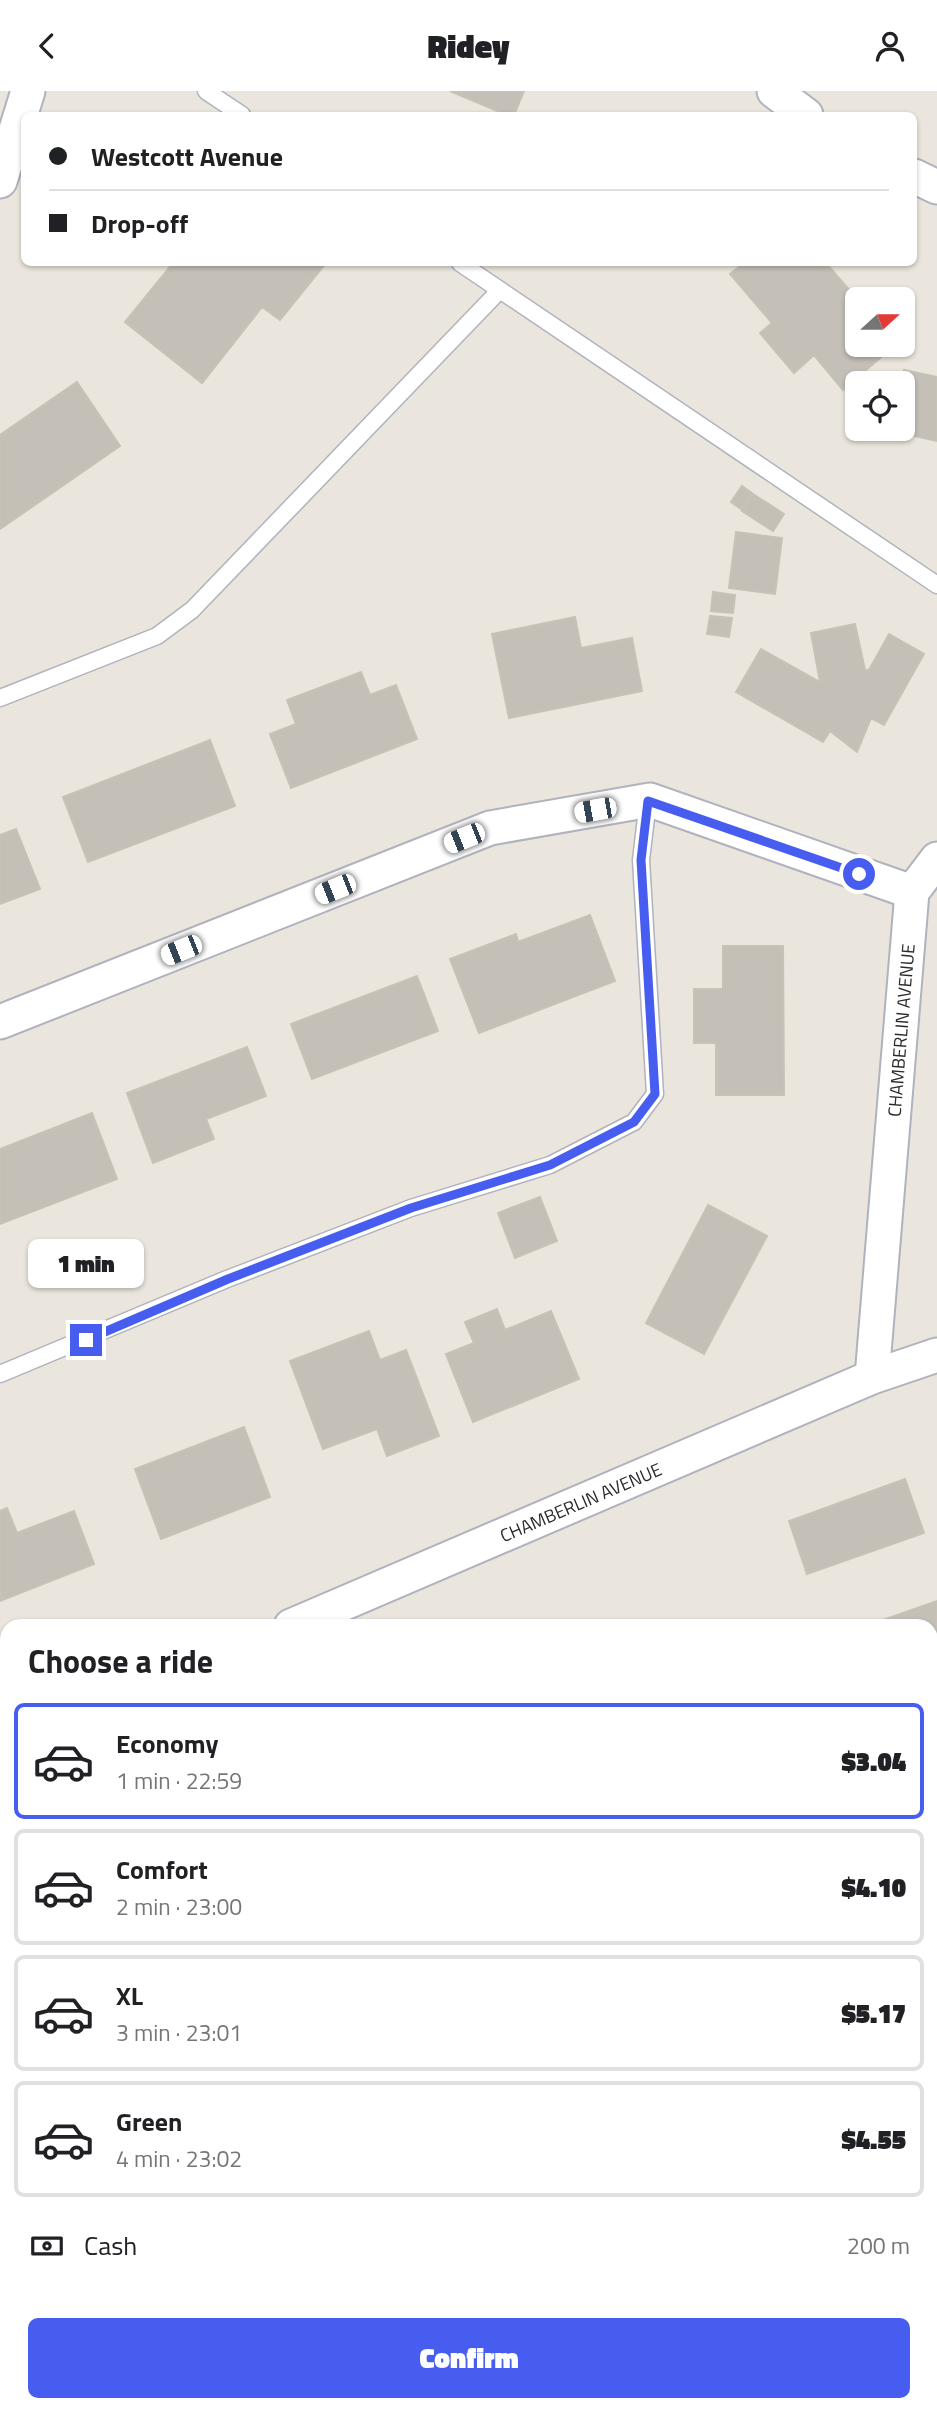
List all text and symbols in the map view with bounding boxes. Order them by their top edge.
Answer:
text: Ridey [428,22,509,70]
icon: back [28,27,66,65]
icon: person [871,27,909,65]
text: Westcott Avenue [91,137,283,176]
text: Drop-off [91,204,188,243]
north arrow [845,287,915,357]
map controls [845,287,915,441]
button: locate [845,371,915,441]
car [573,796,618,824]
car [441,820,488,856]
route start [843,858,875,890]
car [312,871,359,907]
car [158,932,205,968]
street label: CHAMBERLIN AVENUE [880,943,921,1118]
callout: 1 min [28,1239,144,1287]
text: 1 min [57,1246,115,1281]
route end [70,1324,102,1356]
street label: CHAMBERLIN AVENUE [495,1455,666,1549]
text: Choose a ride [28,1637,213,1685]
text: Economy [116,1724,218,1763]
icon: car [32,1730,95,1793]
text: $3.04 [841,1742,906,1781]
text: 1 min · 22:59 [116,1763,242,1798]
text: Comfort [116,1850,208,1889]
icon: car [32,1856,95,1919]
text: $4.10 [841,1868,906,1907]
text: 2 min · 23:00 [116,1889,242,1924]
text: XL [116,1976,143,2015]
icon: car [32,1982,95,2045]
text: $5.17 [841,1994,906,2033]
text: 3 min · 23:01 [116,2015,242,2050]
text: Green [116,2102,182,2141]
icon: car [32,2108,95,2171]
text: $4.55 [841,2120,906,2159]
text: 4 min · 23:02 [116,2141,242,2176]
text: Cash [84,2226,137,2265]
icon: cash [28,2227,66,2265]
text: 200 m [847,2228,910,2263]
button: Confirm [28,2318,910,2398]

